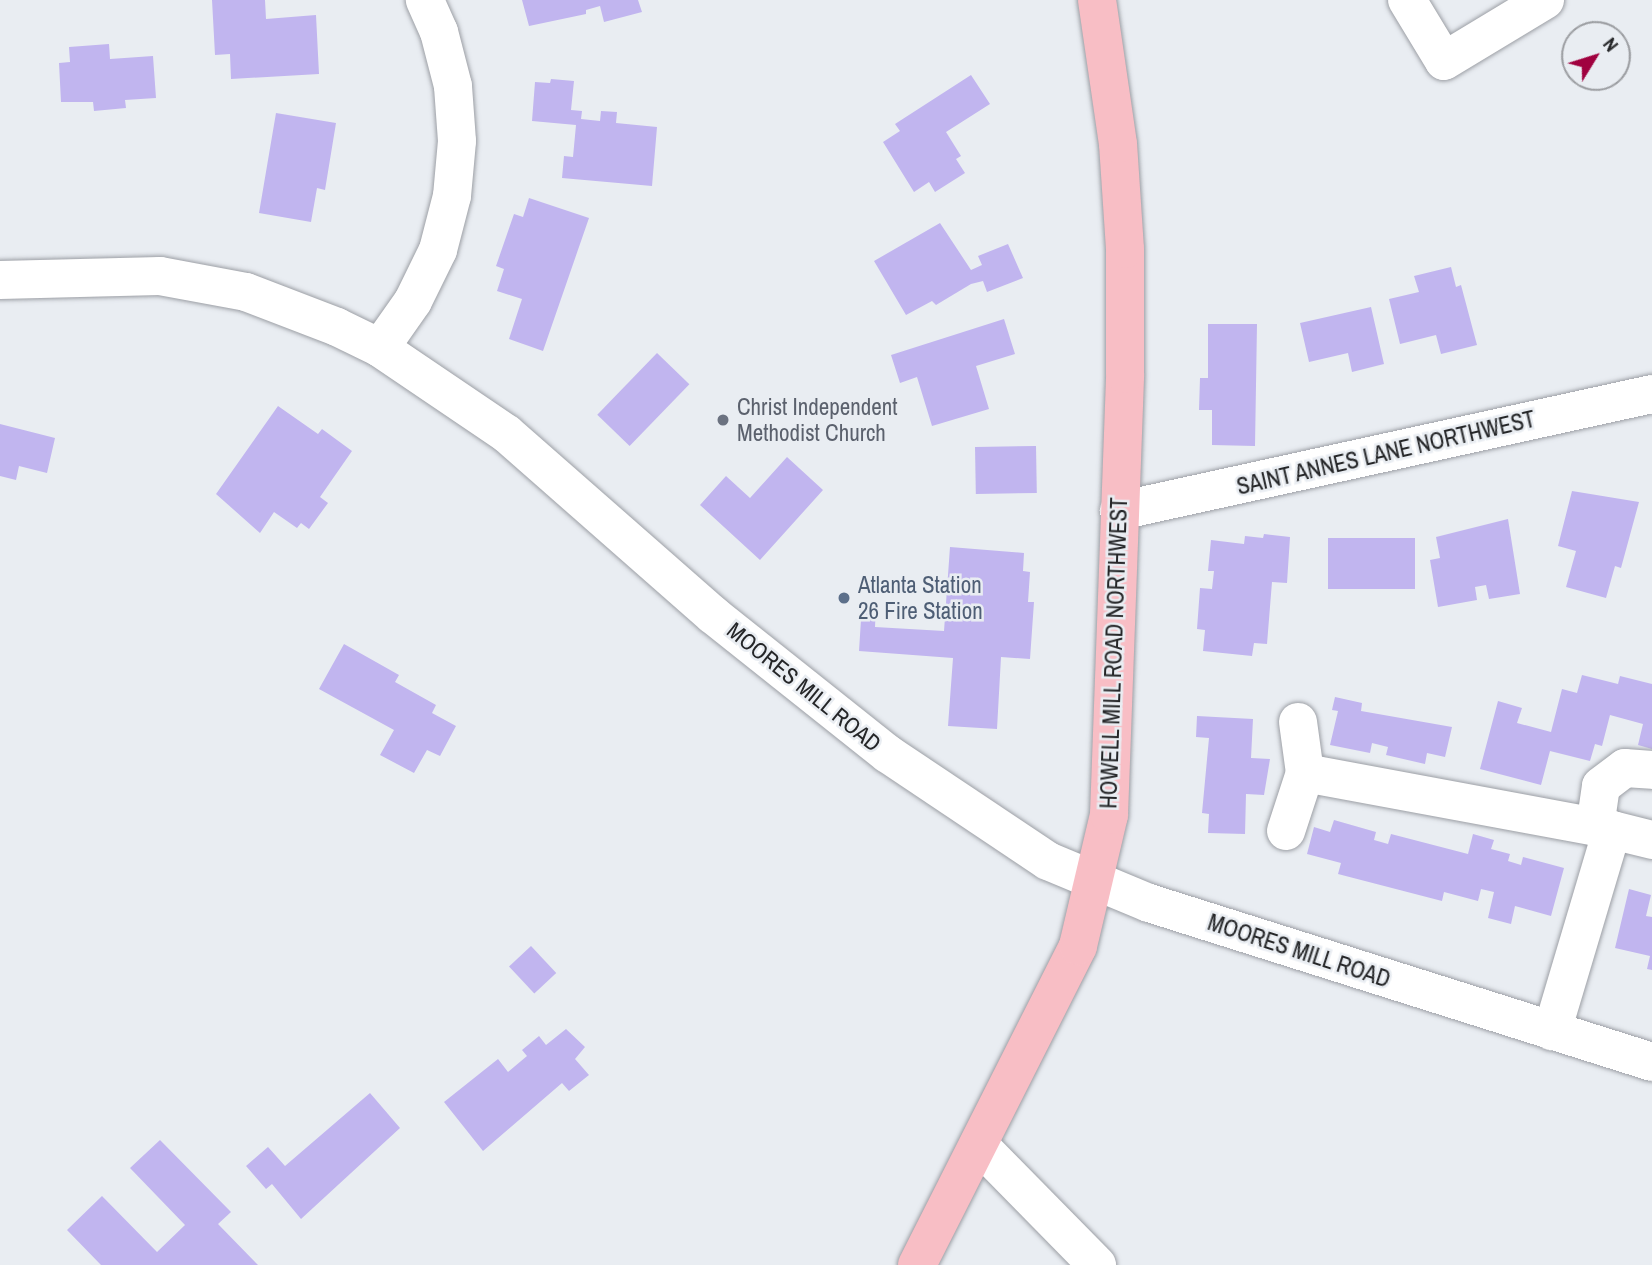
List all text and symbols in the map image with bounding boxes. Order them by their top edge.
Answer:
north arrow [1561,21,1631,91]
text: N [1597,32,1625,57]
place label: Christ Independent Methodist Church [737,393,897,447]
street label: SAINT ANNES LANE NORTHWEST [1233,405,1539,501]
marker: Christ Independent Methodist Church [715,412,731,428]
street label: HOWELL MILL ROAD NORTHWEST [1095,496,1133,810]
place label: Atlanta Station 26 Fire Station [858,571,983,625]
marker: Atlanta Station 26 Fire Station [836,590,852,606]
street label: MOORES MILL ROAD [721,616,887,758]
street label: MOORES MILL ROAD [1204,908,1394,994]

